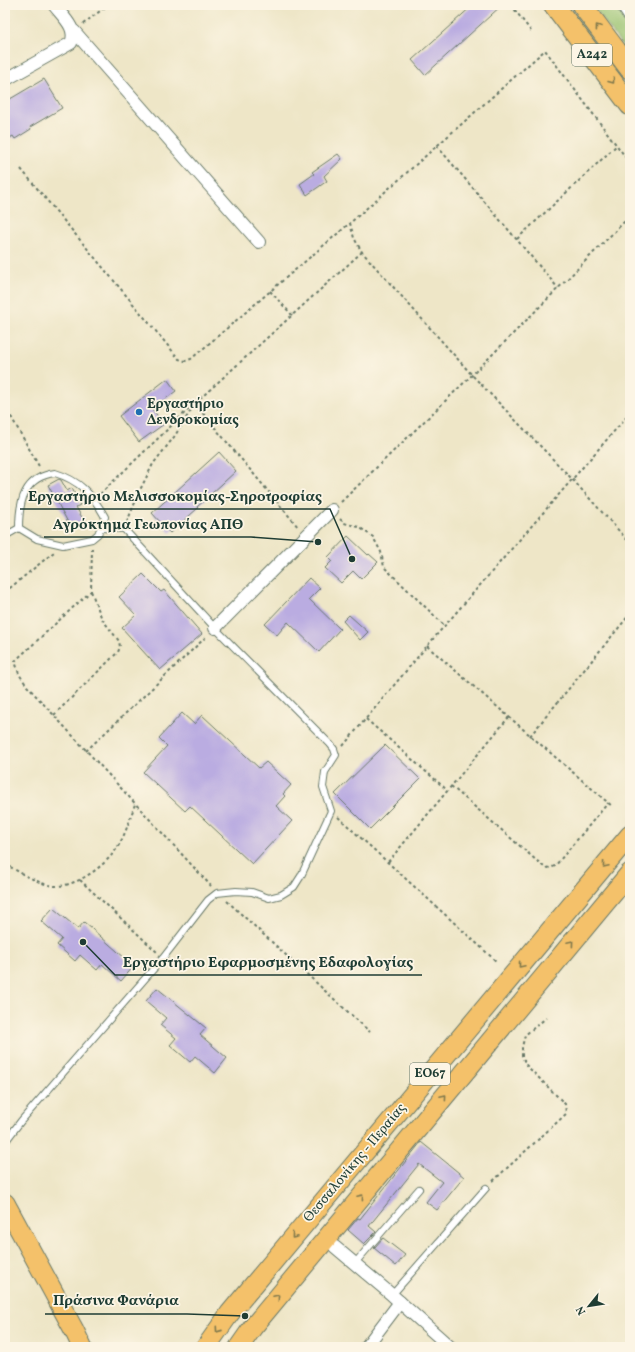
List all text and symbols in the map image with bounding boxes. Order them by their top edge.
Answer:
one-way arrow [596,24,603,31]
road number: Α242 [572,44,612,66]
one-way arrow [607,76,614,83]
place label: Εργαστήριο Δενδροκομίας [147,395,239,430]
marker: Εργαστήριο Δενδροκομίας [134,407,144,417]
callout: Εργαστήριο Μελισσοκομίας-Σηροτροφίας [20,482,330,509]
text: Εργαστήριο Μελισσοκομίας-Σηροτροφίας [28,487,322,508]
callout: Αγρόκτημα Γεωπονίας ΑΠΘ [44,510,251,537]
text: Αγρόκτημα Γεωπονίας ΑΠΘ [53,515,243,536]
one-way arrow [602,860,609,868]
one-way arrow [567,940,574,948]
callout: Εργαστήριο Εφαρμοσμένης Εδαφολογίας [115,948,422,975]
text: Εργαστήριο Εφαρμοσμένης Εδαφολογίας [123,953,413,974]
one-way arrow [519,960,526,967]
road number: ΕΟ67 [410,1063,450,1085]
one-way arrow [439,1094,446,1102]
street label: Θεσσαλονίκης - Περαίας [299,1099,411,1227]
one-way arrow [356,1194,363,1201]
one-way arrow [292,1231,299,1239]
north arrow [569,1286,609,1326]
callout: Πράσινα Φανάρια [45,1287,187,1314]
text: Πράσινα Φανάρια [53,1291,179,1312]
one-way arrow [273,1294,280,1301]
text: N [573,1303,590,1317]
one-way arrow [215,1326,223,1333]

